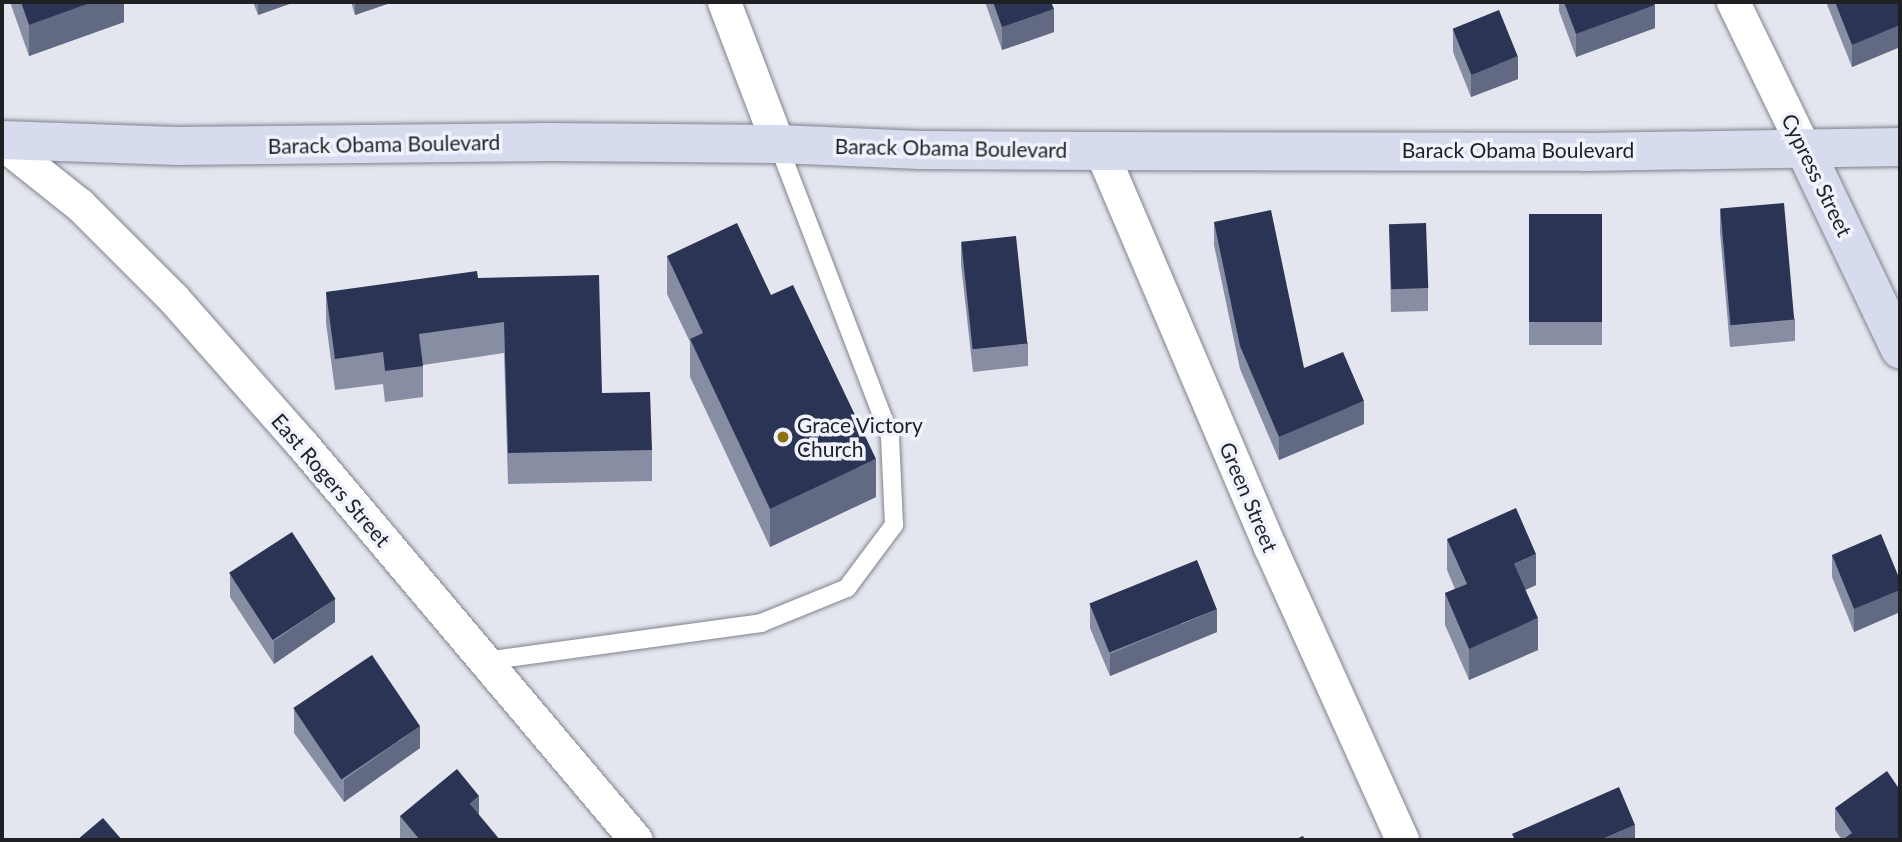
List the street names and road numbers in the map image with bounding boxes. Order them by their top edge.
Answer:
street label: Cypress Street [1776,110,1858,240]
street label: Barack Obama Boulevard [267,129,501,159]
street label: Barack Obama Boulevard [834,133,1068,163]
street label: Barack Obama Boulevard [1402,137,1634,163]
street label: East Rogers Street [266,408,396,552]
street label: Green Street [1215,438,1283,556]

